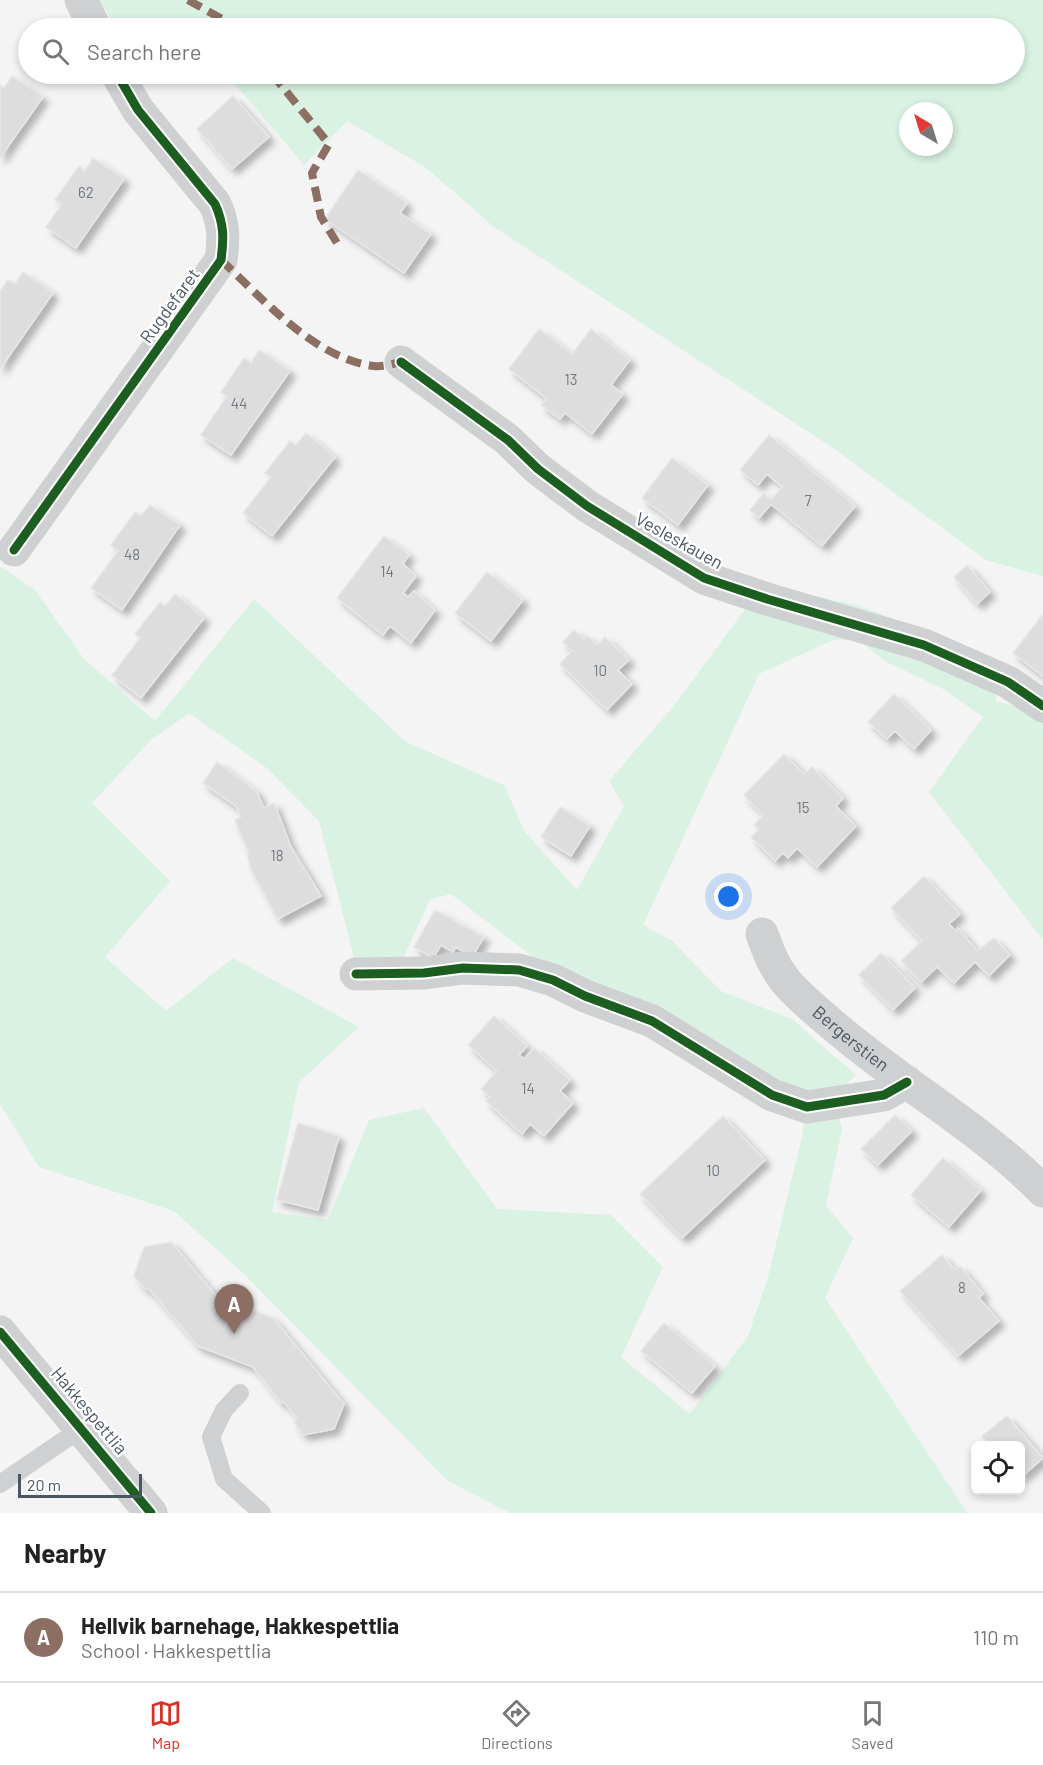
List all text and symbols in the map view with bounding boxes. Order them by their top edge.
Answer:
search box [18,18,1025,84]
icon: search [39,35,72,68]
text: Search here [87,38,201,64]
north arrow [899,102,953,156]
house number: 62 [78,183,94,201]
street label: Rugdefaret [135,264,204,347]
house number: 13 [565,370,577,388]
house number: 44 [231,394,247,412]
house number: 7 [804,491,812,509]
street label: Vesleskauen [632,507,727,573]
house number: 48 [124,545,140,563]
house number: 14 [380,562,394,580]
house number: 10 [593,661,607,679]
house number: 15 [797,798,809,816]
house number: 18 [270,846,284,864]
your location [714,882,743,911]
street label: Bergerstien [809,1001,894,1076]
house number: 14 [521,1079,535,1097]
house number: 10 [706,1161,720,1179]
house number: 8 [958,1278,966,1296]
pin: A [214,1284,254,1334]
street label: Hakkespettlia [47,1362,133,1458]
map controls [971,1441,1025,1495]
button: locate [971,1441,1025,1495]
scale bar [18,1471,142,1498]
text: 20 m [27,1475,61,1494]
text: Nearby [24,1537,106,1568]
text: Hellvik barnehage, Hakkespettlia [81,1612,399,1638]
text: A [37,1625,50,1649]
text: 110 m [973,1625,1019,1649]
text: School · Hakkespettlia [81,1638,271,1662]
tab: Map [149,1697,182,1752]
tab: Directions [481,1697,553,1752]
tab: Saved [852,1697,894,1752]

